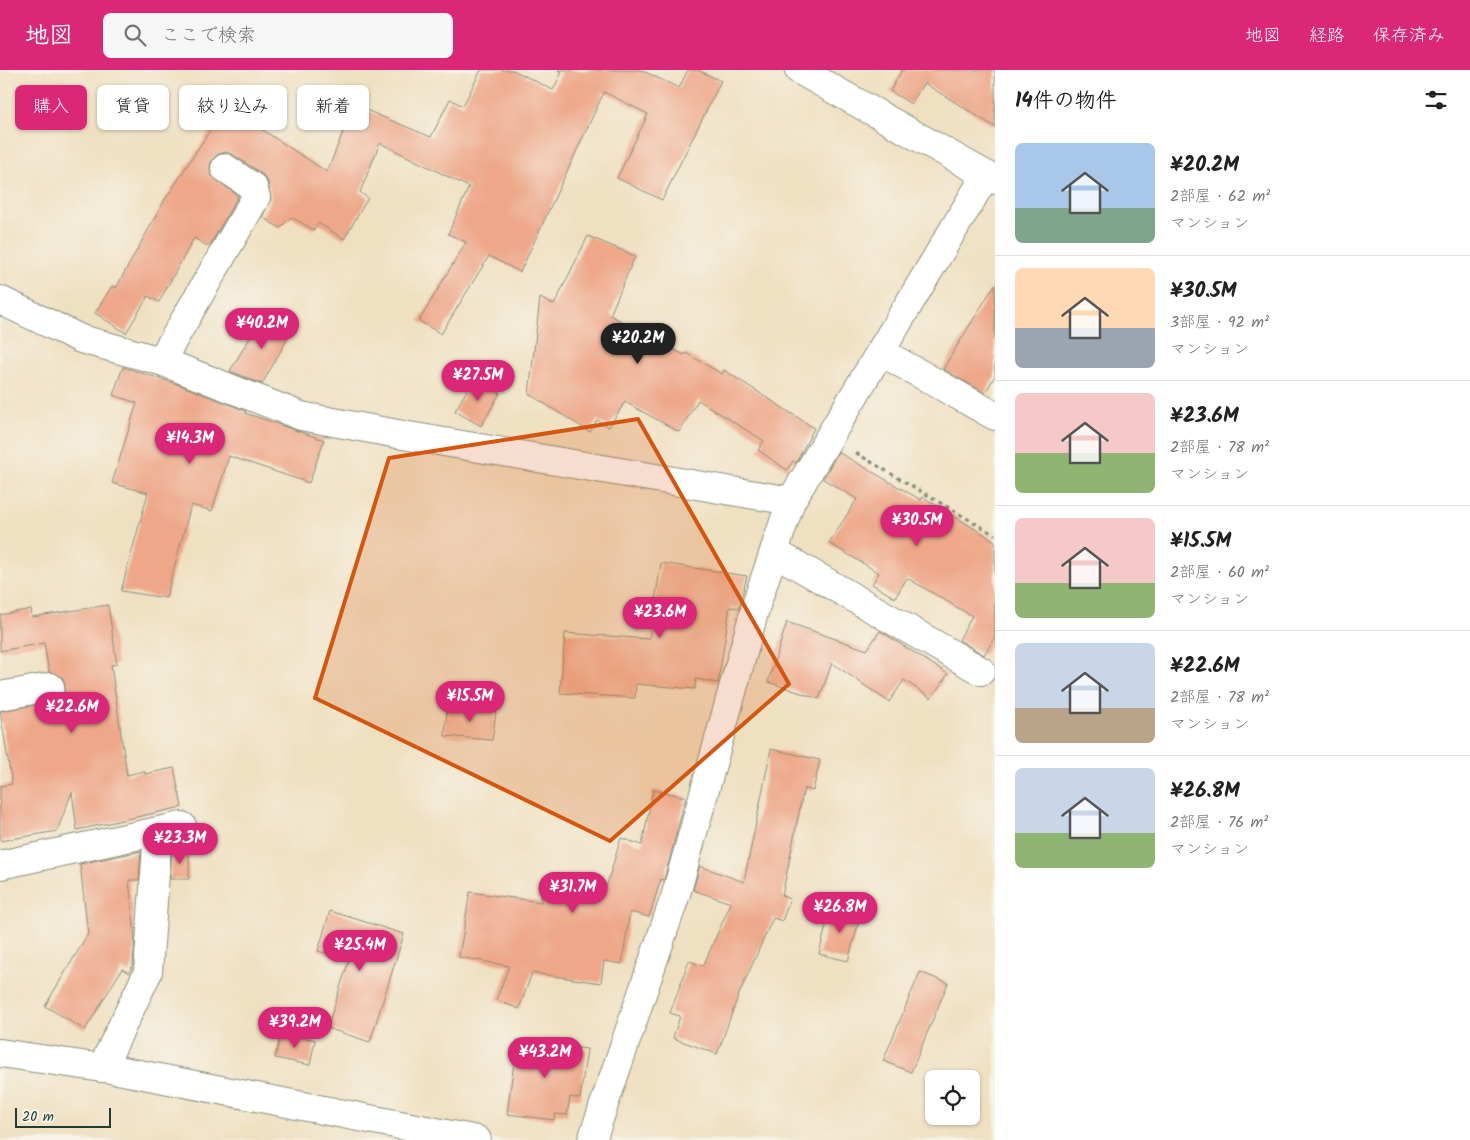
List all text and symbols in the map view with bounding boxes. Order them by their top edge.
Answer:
search box [103,13,453,58]
text: 地図 [25,17,73,56]
icon: search [121,21,149,49]
text: ここで検索 [161,21,256,51]
text: 地図 [1245,22,1281,51]
text: 経路 [1309,22,1345,51]
text: 保存済み [1373,22,1445,51]
chip: 購入 [15,85,87,130]
chip: 賃貸 [97,85,169,130]
chip: 絞り込み [179,85,287,130]
chip: 新着 [297,85,369,130]
text: 14件の物件 [1015,85,1117,118]
icon: filters [1422,86,1450,114]
text: ¥20.2M [1170,149,1239,182]
icon: home [1055,163,1115,223]
text: 2部屋 · 62 m² [1170,184,1270,209]
text: マンション [1170,211,1249,236]
text: ¥30.5M [1170,275,1237,308]
icon: home [1055,288,1115,348]
pin: ¥40.2M [221,308,303,350]
text: 3部屋 · 92 m² [1170,310,1269,335]
text: ¥40.2M [236,311,288,336]
pin: ¥20.2M [597,322,679,365]
text: ¥20.2M [612,326,664,351]
text: マンション [1170,337,1249,362]
pin: ¥27.5M [437,360,519,402]
text: ¥27.5M [453,363,503,388]
text: ¥23.6M [1170,400,1239,433]
icon: home [1055,413,1115,473]
pin: ¥14.3M [149,422,231,465]
text: ¥14.3M [166,426,214,451]
text: 2部屋 · 78 m² [1170,435,1269,460]
text: マンション [1170,462,1249,487]
pin: ¥30.5M [876,504,958,547]
text: ¥30.5M [892,508,942,533]
text: ¥15.5M [1170,525,1231,558]
icon: home [1055,538,1115,598]
text: 2部屋 · 60 m² [1170,560,1269,585]
text: マンション [1170,587,1249,612]
pin: ¥23.6M [619,596,701,639]
text: ¥23.6M [634,600,686,625]
text: ¥22.6M [1170,650,1240,683]
icon: home [1055,663,1115,723]
pin: ¥15.5M [429,680,511,723]
text: ¥15.5M [447,684,493,709]
text: 2部屋 · 78 m² [1170,685,1269,710]
pin: ¥22.6M [31,692,113,734]
text: ¥22.6M [45,695,99,720]
text: マンション [1170,712,1249,737]
text: ¥26.8M [1170,775,1240,808]
icon: home [1055,788,1115,848]
text: 2部屋 · 76 m² [1170,810,1268,835]
pin: ¥23.3M [139,822,221,865]
text: ¥23.3M [154,826,206,851]
text: マンション [1170,837,1249,862]
pin: ¥31.7M [532,872,614,914]
text: ¥31.7M [550,875,596,900]
pin: ¥26.8M [799,892,881,934]
text: ¥26.8M [813,895,867,920]
pin: ¥25.4M [319,930,401,972]
text: ¥25.4M [334,933,386,958]
pin: ¥39.2M [254,1006,336,1049]
text: ¥39.2M [269,1010,321,1035]
pin: ¥43.2M [504,1036,586,1079]
text: ¥43.2M [519,1040,571,1065]
map controls [925,1070,980,1125]
button: locate [925,1070,980,1125]
scale bar [15,1105,111,1128]
text: 20 m [22,1106,54,1128]

